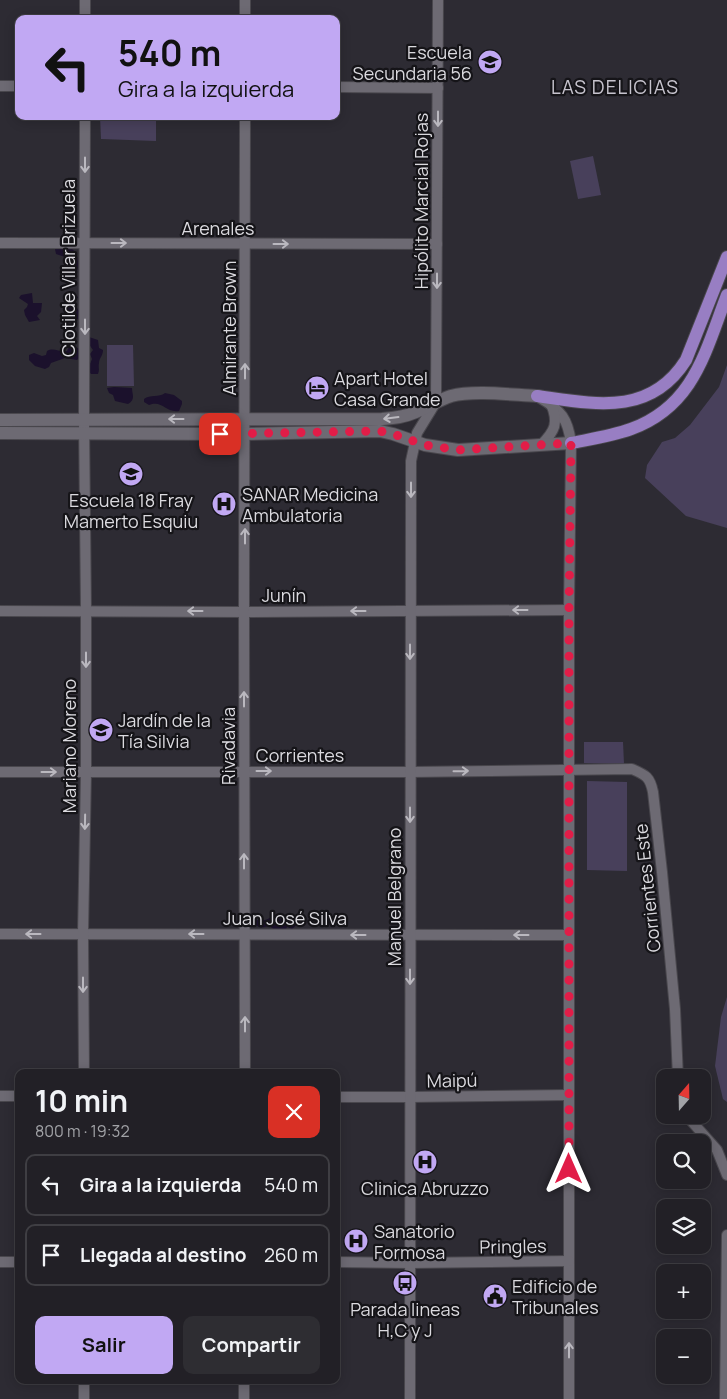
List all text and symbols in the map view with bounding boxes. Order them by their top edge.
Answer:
text: 540 m [118,29,221,77]
icon: left [35,35,100,100]
place label: Escuela Secundaria 56 [353,40,472,85]
school or university icon: Escuela Secundaria 56 [477,49,503,75]
text: Gira a la izquierda [118,74,294,104]
district label: LAS DELICIAS [551,74,679,100]
one-way arrow [433,110,443,126]
street label: Hipólito Marcial Rojas [409,113,433,289]
one-way arrow [80,156,90,173]
street label: Clotilde Villar Brizuela [56,179,80,357]
street label: Arenales [182,216,254,240]
one-way arrow [110,238,126,248]
one-way arrow [272,239,289,249]
street label: Almirante Brown [217,260,241,396]
one-way arrow [432,272,442,289]
one-way arrow [80,319,90,335]
one-way arrow [240,363,250,380]
place label: Apart Hotel Casa Grande [334,366,441,411]
hotel icon: Apart Hotel Casa Grande [304,375,330,401]
pin [199,413,241,455]
one-way arrow [383,413,399,423]
one-way arrow [168,414,184,424]
icon: arrive [206,420,234,448]
school or university icon: Escuela 18 Fray Mamerto Esquiu [118,461,144,487]
one-way arrow [406,481,416,497]
place label: SANAR Medicina Ambulatoria [242,482,378,527]
place label: Escuela 18 Fray Mamerto Esquiu [64,488,198,533]
hospital icon: SANAR Medicina Ambulatoria [211,491,237,517]
one-way arrow [240,529,249,545]
street label: Junín [262,583,306,607]
one-way arrow [512,605,528,615]
one-way arrow [187,606,204,616]
one-way arrow [350,606,366,616]
one-way arrow [406,644,415,660]
one-way arrow [81,651,91,667]
street label: Mariano Moreno [57,679,81,813]
one-way arrow [240,691,249,707]
street label: Rivadavia [216,707,240,785]
place label: Jardín de la Tía Silvia [118,708,211,753]
school or university icon: Jardín de la Tía Silvia [88,717,114,743]
street label: Corrientes [256,743,344,767]
one-way arrow [255,766,271,776]
one-way arrow [40,767,56,777]
one-way arrow [453,767,469,776]
one-way arrow [405,806,415,822]
one-way arrow [80,814,90,830]
street label: Corrientes Este [628,823,666,953]
street label: Manuel Belgrano [382,828,406,966]
one-way arrow [239,854,249,870]
street label: Juan José Silva [223,906,347,930]
one-way arrow [25,929,42,939]
one-way arrow [188,929,204,939]
one-way arrow [350,930,366,940]
one-way arrow [513,930,529,940]
one-way arrow [405,968,415,985]
one-way arrow [78,976,88,992]
one-way arrow [240,1016,250,1032]
street label: Maipú [426,1068,478,1092]
north arrow [656,1069,711,1124]
map controls [656,1069,711,1384]
text: 10 min [35,1080,128,1121]
button: close [268,1086,320,1138]
text: 800 m · 19:32 [35,1120,130,1142]
button: search [656,1134,711,1189]
position arrow [542,1142,594,1194]
hospital icon: Clinica Abruzzo [412,1149,438,1175]
icon: left [37,1171,65,1199]
text: Gira a la izquierda [80,1172,241,1198]
text: 540 m [264,1172,318,1198]
place label: Clinica Abruzzo [361,1176,489,1200]
button: layers [656,1199,711,1254]
place label: Sanatorio Formosa [374,1219,455,1264]
hospital icon: Sanatorio Formosa [343,1228,369,1254]
street label: Pringles [479,1233,547,1259]
icon: arrive [37,1241,65,1269]
text: Llegada al destino [80,1242,247,1268]
text: 260 m [264,1242,318,1268]
button: + [656,1264,711,1319]
bus stop icon: Parada lineas H,C y J [392,1270,418,1296]
place label: Edificio de Tribunales [512,1274,599,1319]
public building icon: Edificio de Tribunales [482,1283,508,1309]
place label: Parada lineas H,C y J [350,1297,460,1342]
button: Salir [35,1316,173,1374]
button: Compartir [183,1316,320,1374]
button: − [656,1329,711,1384]
one-way arrow [564,1343,574,1359]

